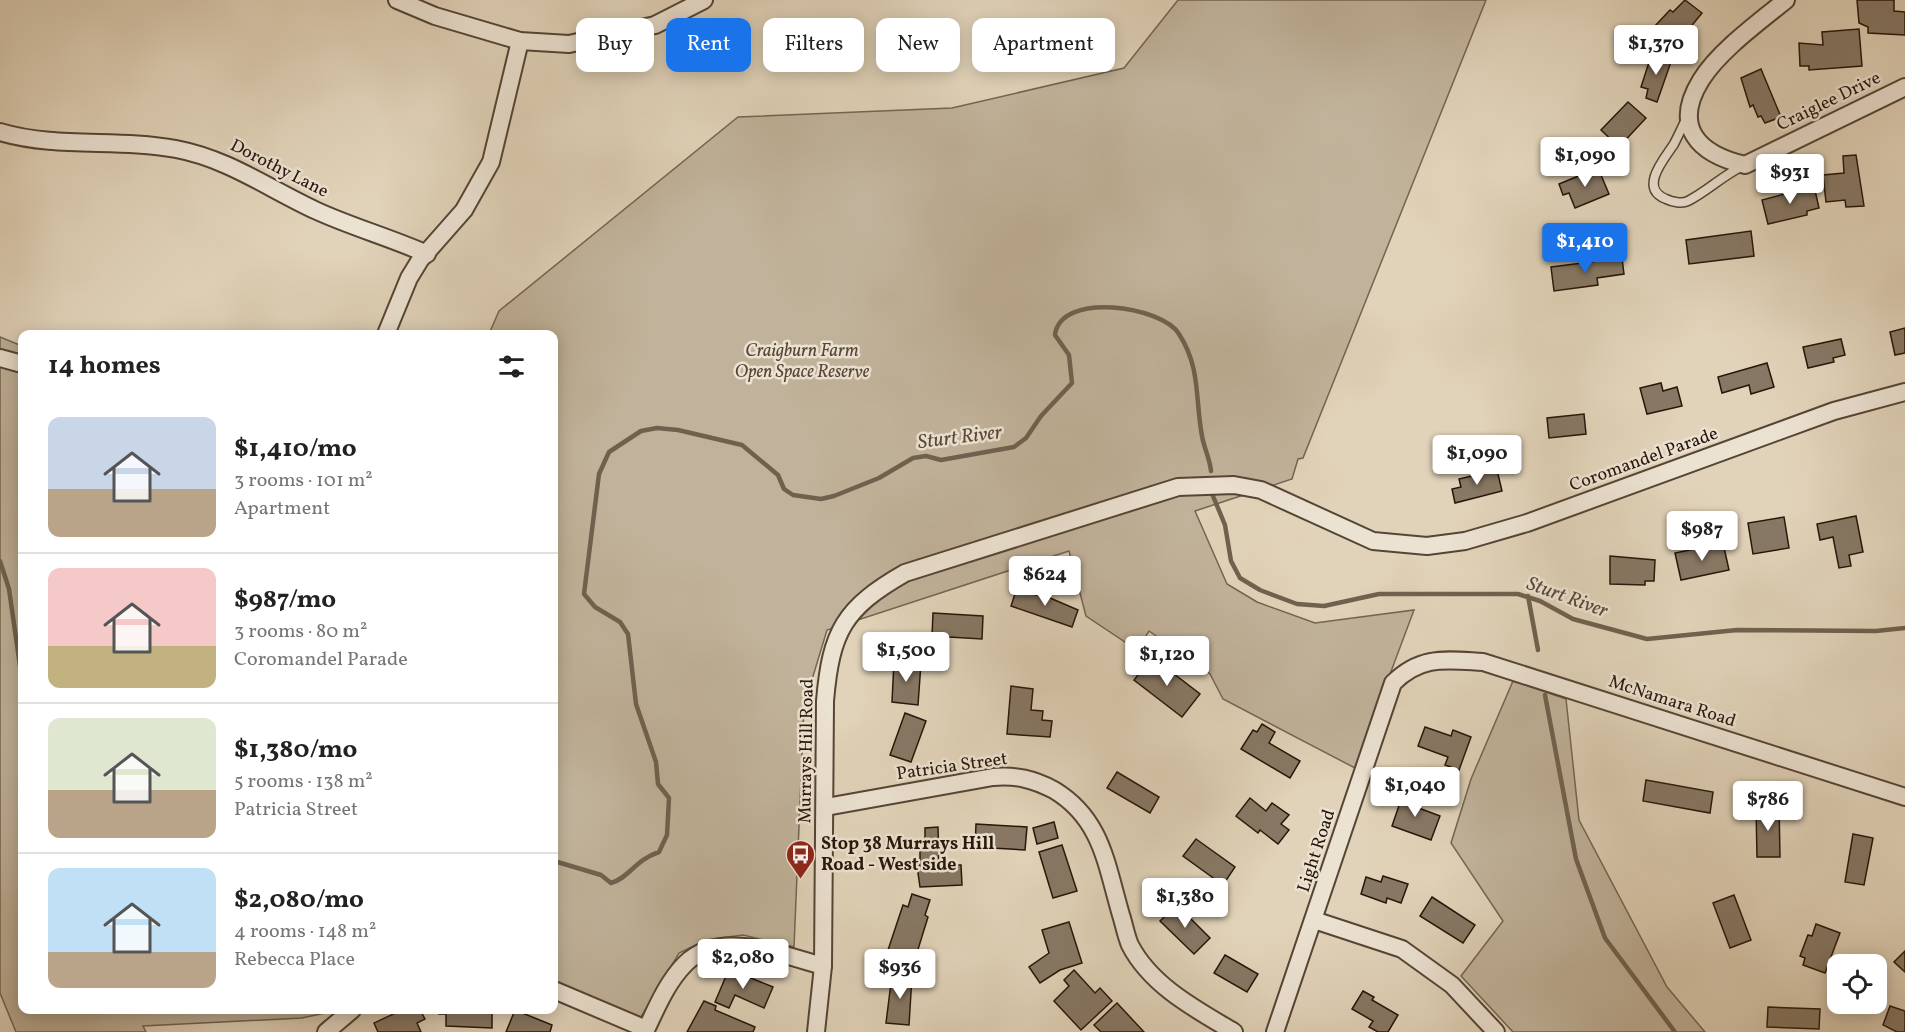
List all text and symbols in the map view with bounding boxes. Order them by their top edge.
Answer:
chip: Buy [576,18,654,72]
chip: Rent [666,18,751,72]
chip: Filters [763,18,864,72]
chip: New [876,18,960,72]
chip: Apartment [972,18,1115,72]
pin: $1,370 [1607,25,1705,76]
text: $1,370 [1628,30,1684,58]
street label: Craiglee Drive [1773,66,1885,138]
street label: Dorothy Lane [226,134,332,204]
pin: $1,090 [1536,137,1634,188]
text: $1,090 [1555,142,1615,170]
pin: $931 [1754,154,1826,205]
text: $931 [1770,159,1810,187]
pin: $1,410 [1536,223,1634,274]
text: $1,410 [1556,228,1614,256]
park label: Craigburn Farm Open Space Reserve [735,339,870,385]
text: 14 homes [48,348,161,384]
icon: filters [495,350,528,383]
water label: Sturt River [916,419,1004,457]
street label: Coromandel Parade [1566,422,1722,498]
text: $1,410/mo [234,431,357,467]
pin: $1,090 [1428,435,1526,486]
text: $1,090 [1447,440,1507,468]
icon: home [96,441,168,513]
text: 3 rooms · 101 m² [234,467,373,495]
text: Apartment [234,495,330,523]
pin: $987 [1666,511,1738,562]
text: $987 [1681,516,1723,544]
pin: $624 [1009,556,1081,607]
text: $624 [1023,561,1067,589]
water label: Sturt River [1522,570,1612,626]
text: $987/mo [234,582,336,618]
icon: home [96,592,168,664]
text: 3 rooms · 80 m² [234,618,367,646]
pin: $1,500 [857,632,955,683]
pin: $1,120 [1118,636,1216,687]
text: $1,500 [876,637,936,665]
text: $1,120 [1139,641,1195,669]
text: Coromandel Parade [234,646,408,674]
street label: McNamara Road [1605,670,1739,734]
street label: Murrays Hill Road [793,678,821,824]
text: $1,380/mo [234,732,357,768]
icon: home [96,742,168,814]
street label: Patricia Street [895,747,1009,787]
pin: $1,040 [1366,767,1464,818]
text: 5 rooms · 138 m² [234,768,373,796]
text: $1,040 [1385,772,1446,800]
pin: $786 [1732,781,1804,832]
text: $786 [1747,786,1789,814]
text: Patricia Street [234,796,358,824]
street label: Light Road [1292,806,1342,896]
place label: Stop 38 Murrays Hill Road - West side [821,832,994,878]
bus stop icon: Stop 38 Murrays Hill Road - West side [784,838,816,880]
pin: $1,380 [1136,878,1234,929]
text: $2,080/mo [234,882,364,918]
text: $1,380 [1156,883,1214,911]
icon: home [96,892,168,964]
text: 4 rooms · 148 m² [234,918,376,946]
pin: $2,080 [694,939,792,990]
text: $2,080 [712,944,774,972]
text: Rebecca Place [234,946,355,974]
pin: $936 [864,949,936,1000]
text: $936 [878,954,922,982]
map controls [1827,954,1887,1014]
button: locate [1827,954,1887,1014]

